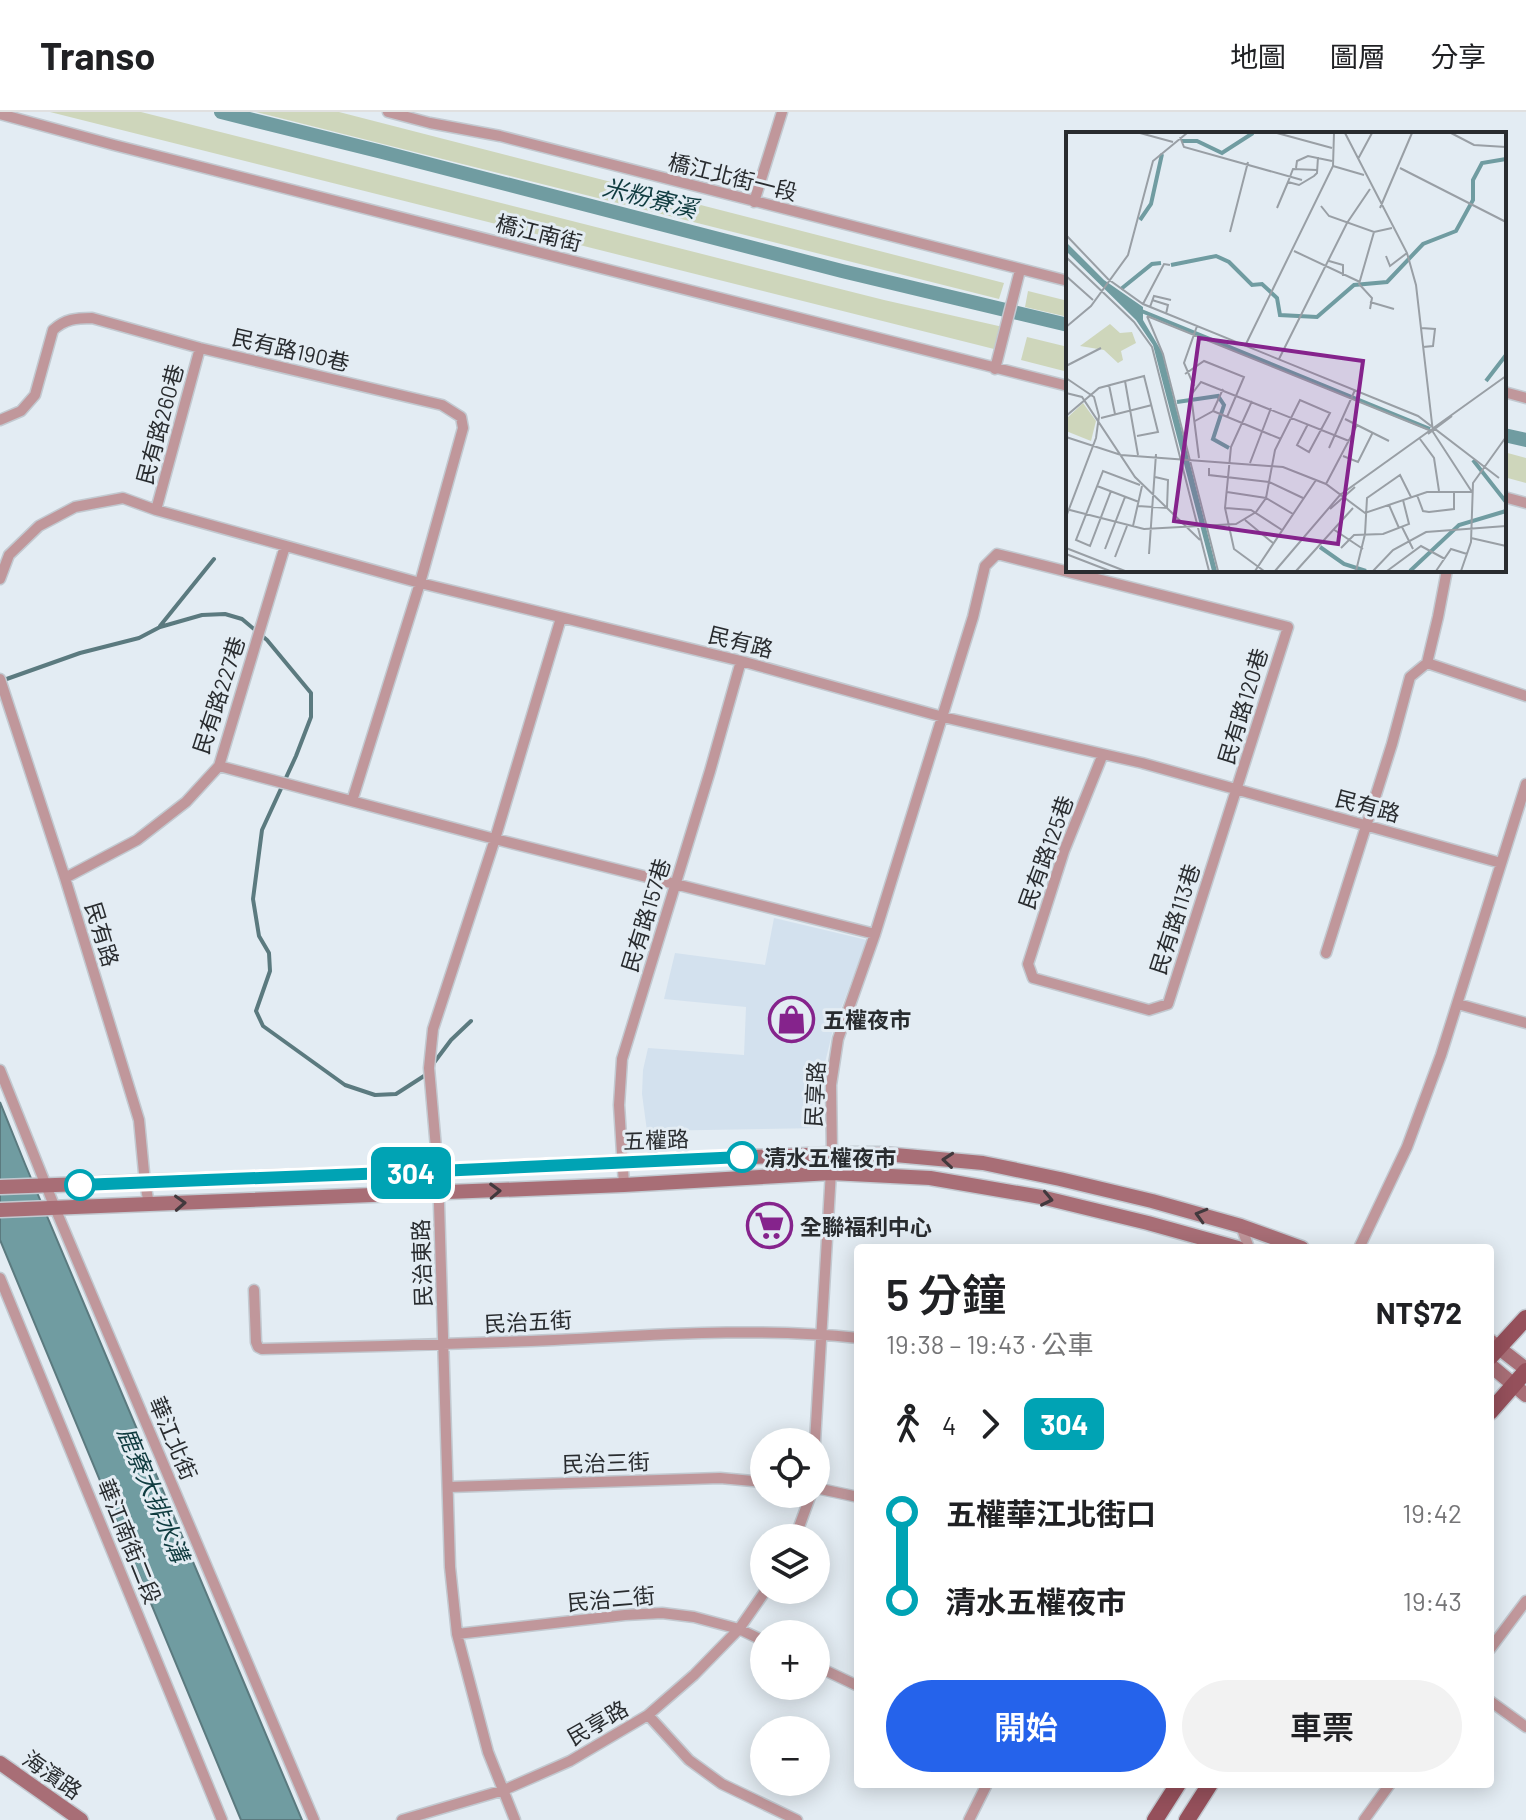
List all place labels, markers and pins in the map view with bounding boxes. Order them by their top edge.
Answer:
shop icon: 五權夜市 [768,995,816,1043]
place label: 五權夜市 [823,1006,911,1032]
marker: 清水五權夜市 [727,1142,757,1172]
place label: 清水五權夜市 [764,1144,896,1170]
unlabelled marker [65,1170,95,1200]
supermarket icon: 全聯福利中心 [745,1202,793,1250]
place label: 全聯福利中心 [800,1213,932,1239]

